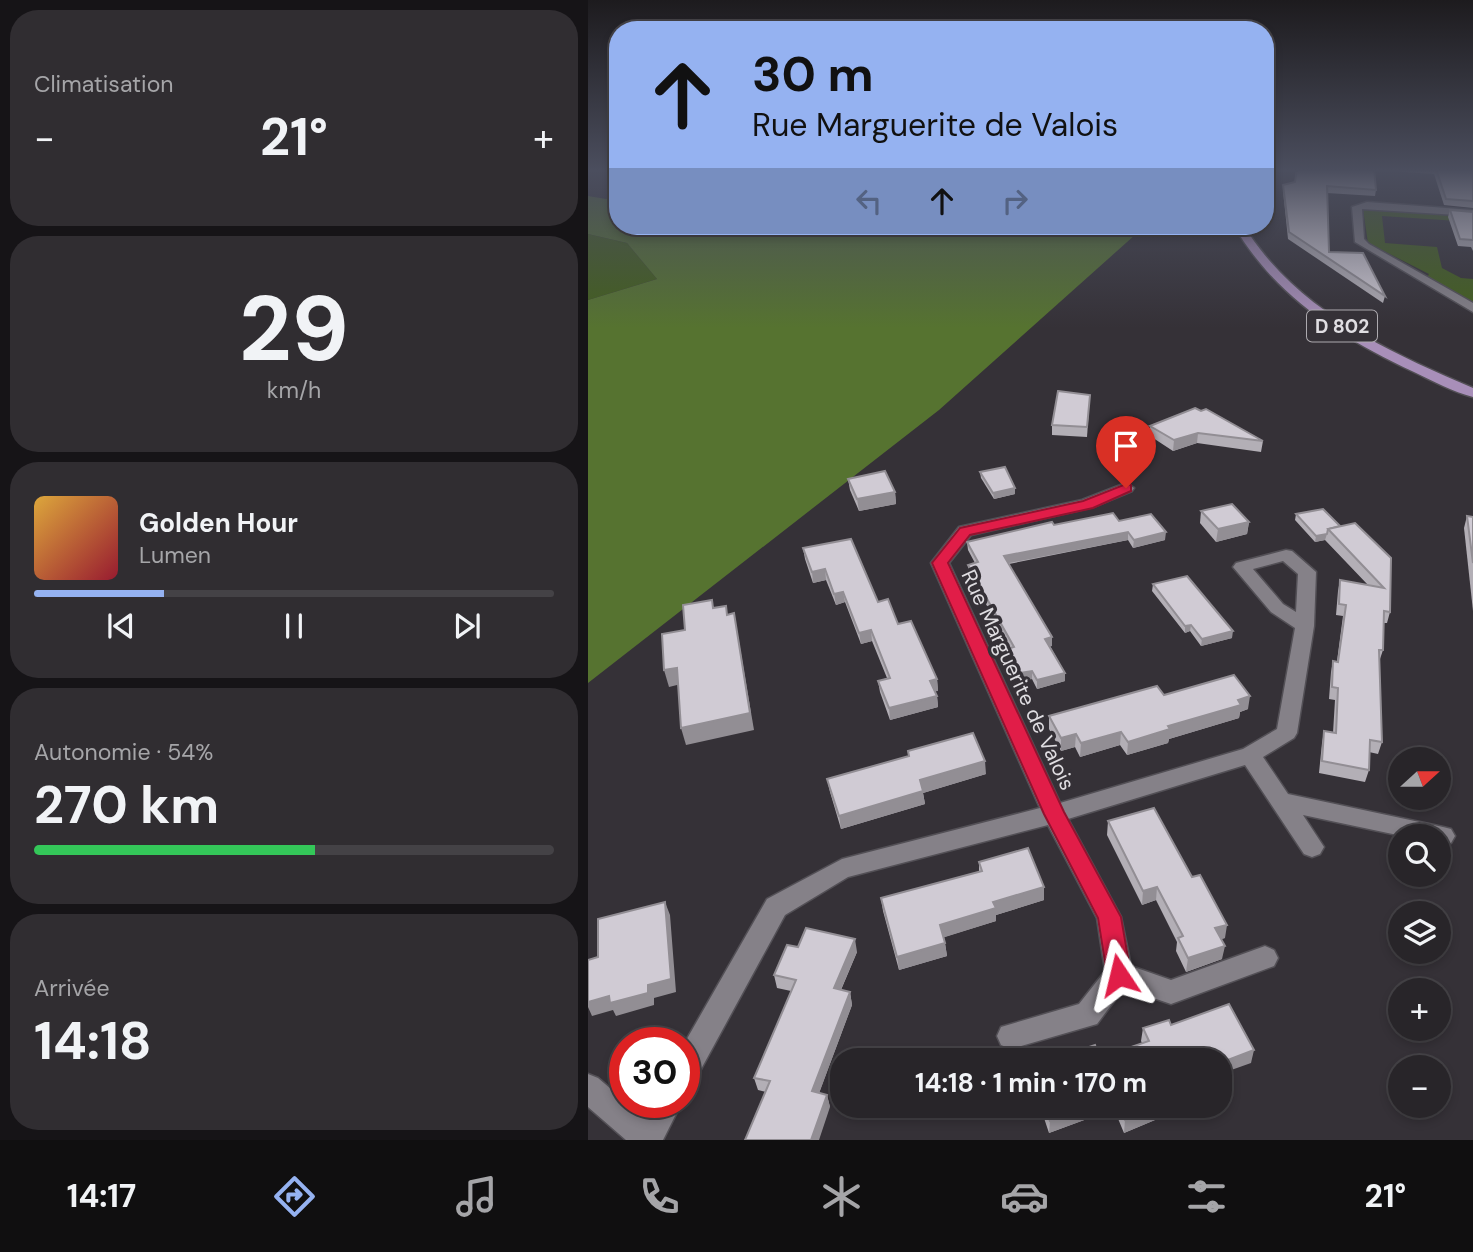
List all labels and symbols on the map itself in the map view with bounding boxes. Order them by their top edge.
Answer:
road number: D 802 [1307,310,1377,342]
pin [1096,416,1156,488]
street label: Rue Marguerite de Valois [955,565,1081,795]
north arrow [1388,747,1451,810]
position arrow [1082,938,1156,1012]
speed limit sign: 30 [609,1027,700,1118]

